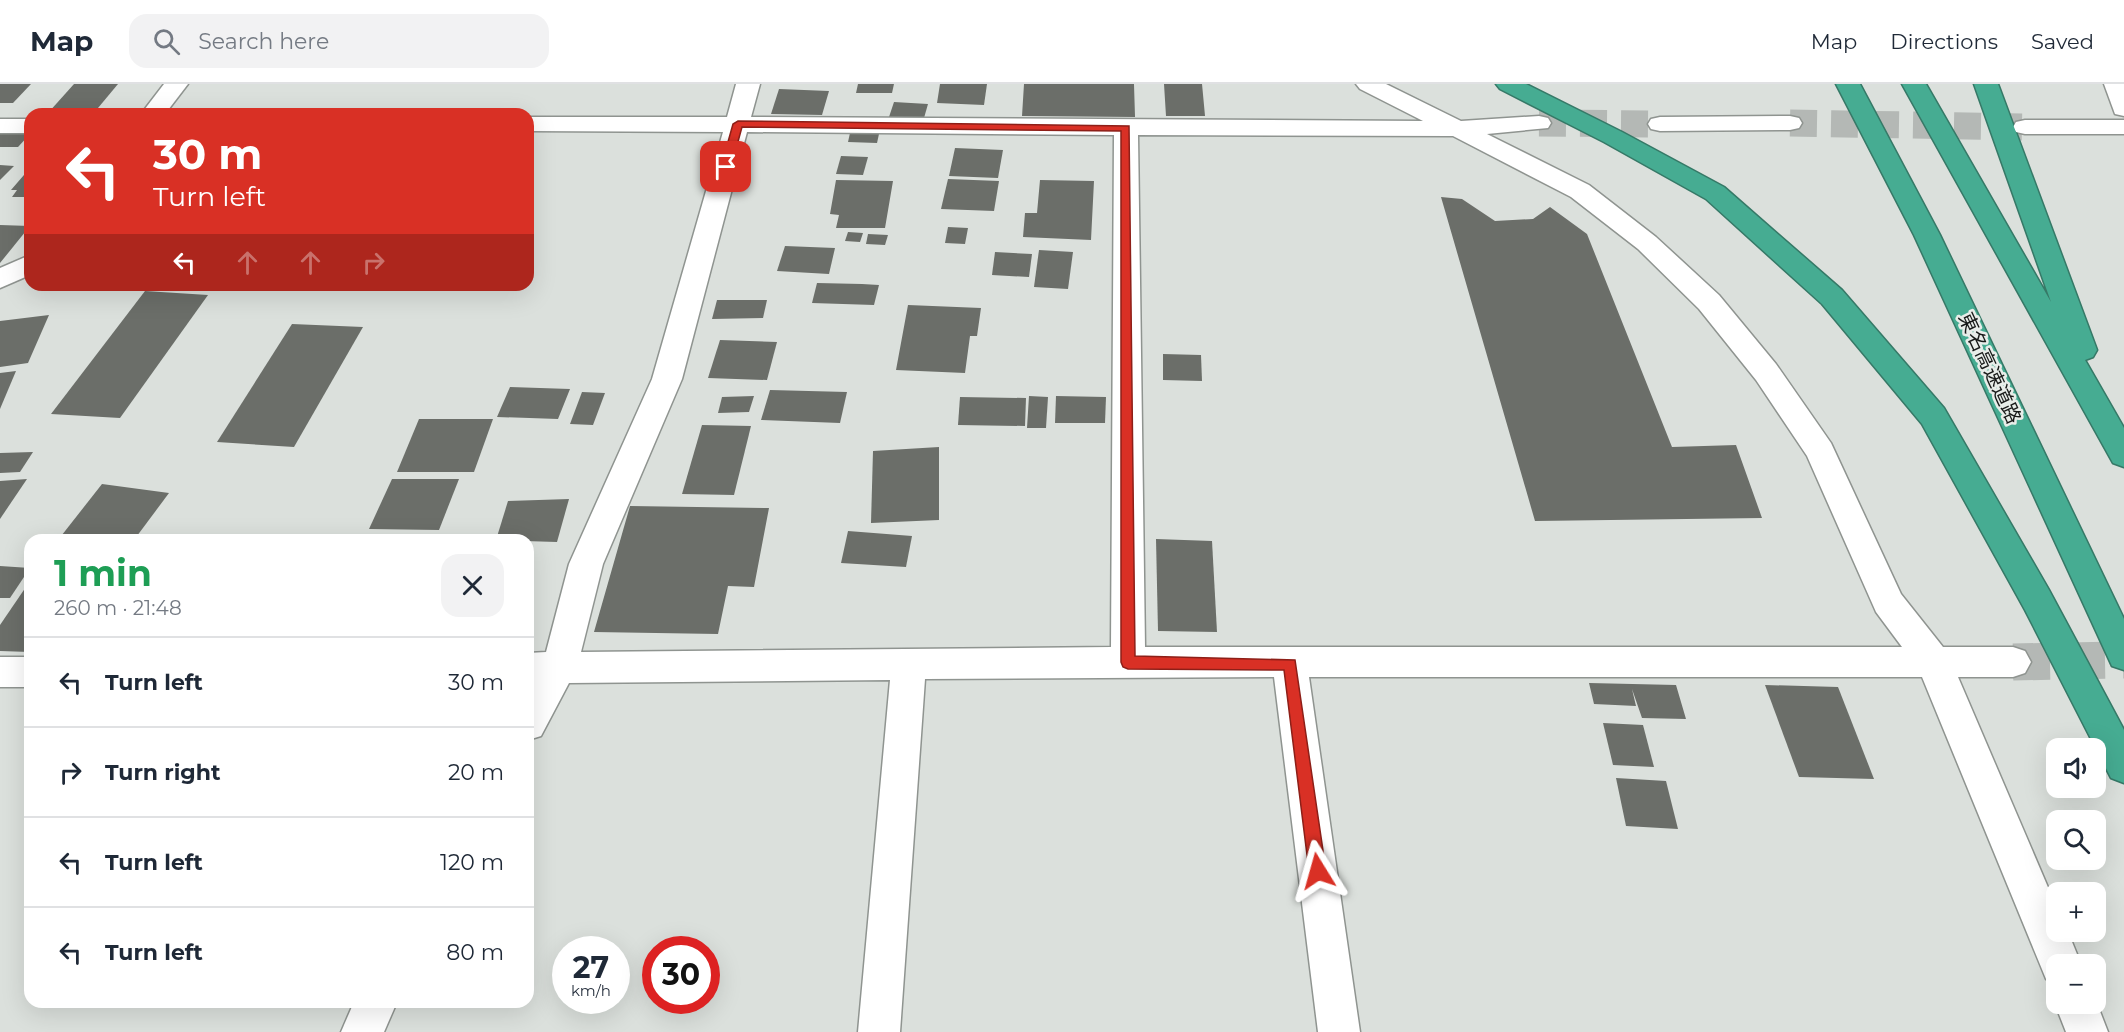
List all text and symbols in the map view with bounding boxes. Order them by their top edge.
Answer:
search box [129,14,549,68]
text: Map [30,24,93,58]
icon: search [150,25,183,58]
text: Search here [198,28,329,55]
text: Map [1811,29,1857,54]
text: Directions [1890,29,1998,54]
text: Saved [2031,29,2094,54]
text: 30 m [153,128,262,180]
icon: left [54,132,132,210]
pin [700,141,751,192]
icon: arrive [709,150,742,183]
text: Turn left [153,180,266,213]
icon: left [168,246,201,279]
icon: ahead [231,246,264,279]
icon: ahead [294,246,327,279]
icon: right [357,246,390,279]
street label: 東名高速道路 [1954,309,2026,427]
text: 1 min [54,551,152,595]
button: close [441,554,504,617]
text: 260 m · 21:48 [54,596,182,620]
icon: left [54,666,87,699]
text: Turn left [105,669,203,696]
text: 30 m [448,669,504,696]
map controls [2046,738,2106,1014]
button: sound [2046,738,2106,798]
icon: right [54,756,87,789]
text: Turn right [105,759,220,786]
text: 20 m [448,759,504,786]
button: search [2046,810,2106,870]
position arrow [1286,839,1350,903]
icon: left [54,846,87,879]
text: Turn left [105,849,203,876]
text: 120 m [440,849,504,876]
button: + [2046,882,2106,942]
icon: left [54,936,87,969]
speed limit sign: 30 [642,936,720,1014]
text: Turn left [105,939,203,966]
text: 80 m [446,939,504,966]
text: 27 [573,949,609,986]
button: − [2046,954,2106,1014]
text: km/h [571,981,611,1000]

